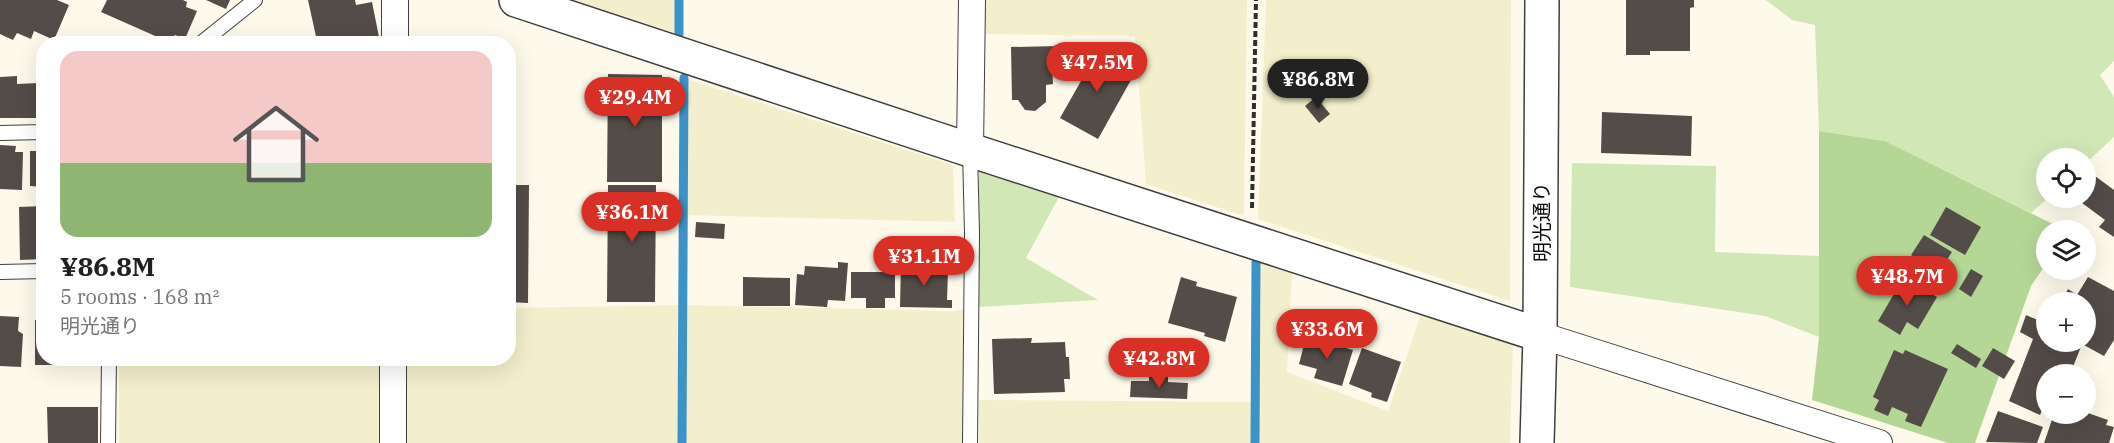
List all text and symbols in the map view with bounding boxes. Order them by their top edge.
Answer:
pin: ¥47.5M [1048,42,1146,93]
text: ¥47.5M [1060,48,1134,75]
pin: ¥86.8M [1269,59,1367,110]
text: ¥86.8M [1281,65,1355,92]
pin: ¥29.4M [586,77,684,128]
text: ¥29.4M [598,83,672,110]
icon: home [222,90,330,198]
map controls [2036,148,2096,424]
button: locate [2036,148,2096,208]
street label: 明光通り [1528,182,1555,262]
pin: ¥36.1M [583,192,681,243]
text: ¥36.1M [595,198,669,225]
button: layers [2036,220,2096,280]
pin: ¥31.1M [875,236,973,287]
text: ¥31.1M [887,242,961,269]
text: ¥86.8M [60,249,155,283]
pin: ¥48.7M [1858,256,1956,307]
text: ¥48.7M [1870,262,1944,289]
text: 5 rooms · 168 m² [60,283,219,310]
button: + [2036,292,2096,352]
pin: ¥33.6M [1278,309,1376,360]
text: 明光通り [60,312,140,339]
text: ¥33.6M [1290,315,1364,342]
pin: ¥42.8M [1110,338,1208,389]
text: ¥42.8M [1122,344,1196,371]
button: − [2036,364,2096,424]

